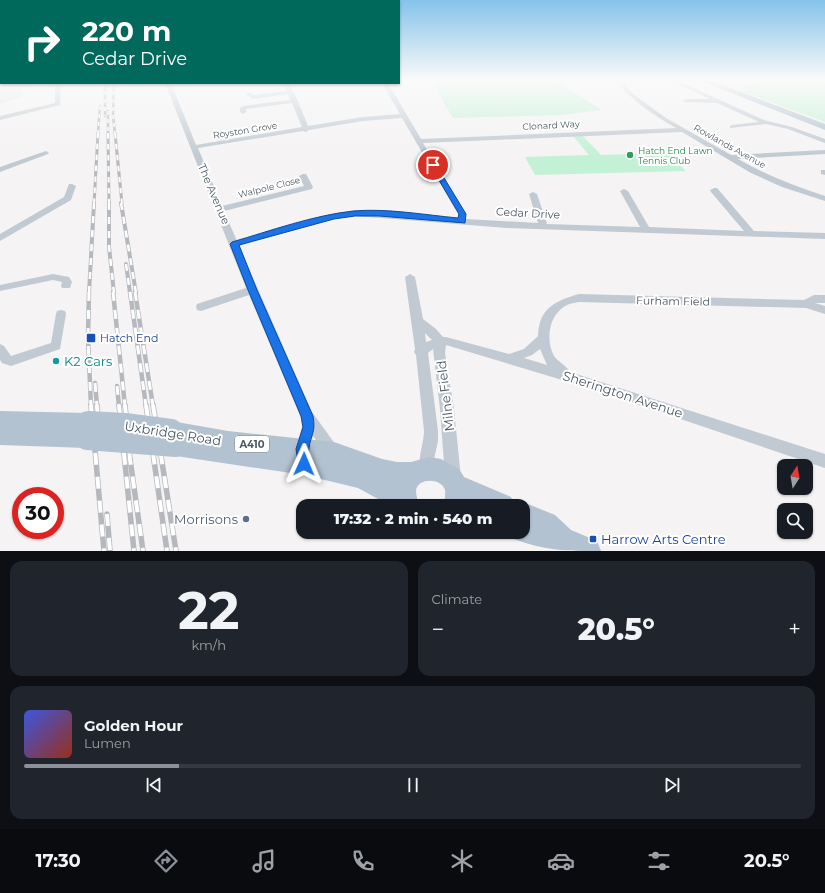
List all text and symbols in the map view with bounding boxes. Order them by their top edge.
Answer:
text: 220 m [82,14,171,48]
icon: right [16,16,68,68]
text: Cedar Drive [82,48,187,70]
street label: Clonard Way [522,118,580,132]
street label: Royston Grove [212,119,278,141]
street label: Rowlands Avenue [692,122,768,171]
place label: Hatch End Lawn Tennis Club [638,145,713,166]
pin [416,148,450,182]
marker: Hatch End Lawn Tennis Club [625,150,635,160]
icon: arrive [422,154,444,176]
street label: The Avenue [195,161,233,227]
street label: Walpole Close [237,174,302,200]
street label: Cedar Drive [496,204,561,222]
street label: Furham Field [636,293,710,309]
place label: Hatch End [100,331,158,345]
marker: Hatch End [85,332,97,344]
place label: K2 Cars [64,353,112,369]
marker: K2 Cars [51,356,61,366]
street label: Milne Field [433,360,457,432]
street label: Sherington Avenue [561,367,685,421]
street label: Uxbridge Road [124,417,222,449]
road number: A410 [235,436,269,452]
position arrow [283,443,325,485]
north arrow [777,459,813,495]
map controls [777,459,813,539]
speed limit sign: 30 [12,487,64,539]
button: search [777,503,813,539]
text: 17:32 · 2 min · 540 m [334,509,492,528]
place label: Morrisons [174,511,238,527]
marker: Morrisons [241,514,251,524]
place label: Harrow Arts Centre [601,531,726,547]
marker: Harrow Arts Centre [588,534,598,544]
text: 22 [178,579,239,642]
text: Climate [432,591,482,607]
text: 20.5° [578,611,655,648]
text: − [432,616,444,643]
text: + [788,616,801,643]
text: km/h [191,637,226,653]
text: Golden Hour [84,716,183,735]
text: Lumen [84,735,131,751]
icon: previous [143,774,165,796]
icon: pause [402,774,424,796]
icon: next [661,774,683,796]
icon: directions [152,847,180,875]
icon: music [250,847,278,875]
icon: phone [349,847,377,875]
icon: climate [448,847,476,875]
icon: car [547,847,575,875]
icon: filters [645,847,673,875]
text: 17:30 [35,850,81,872]
text: 20.5° [744,850,790,872]

